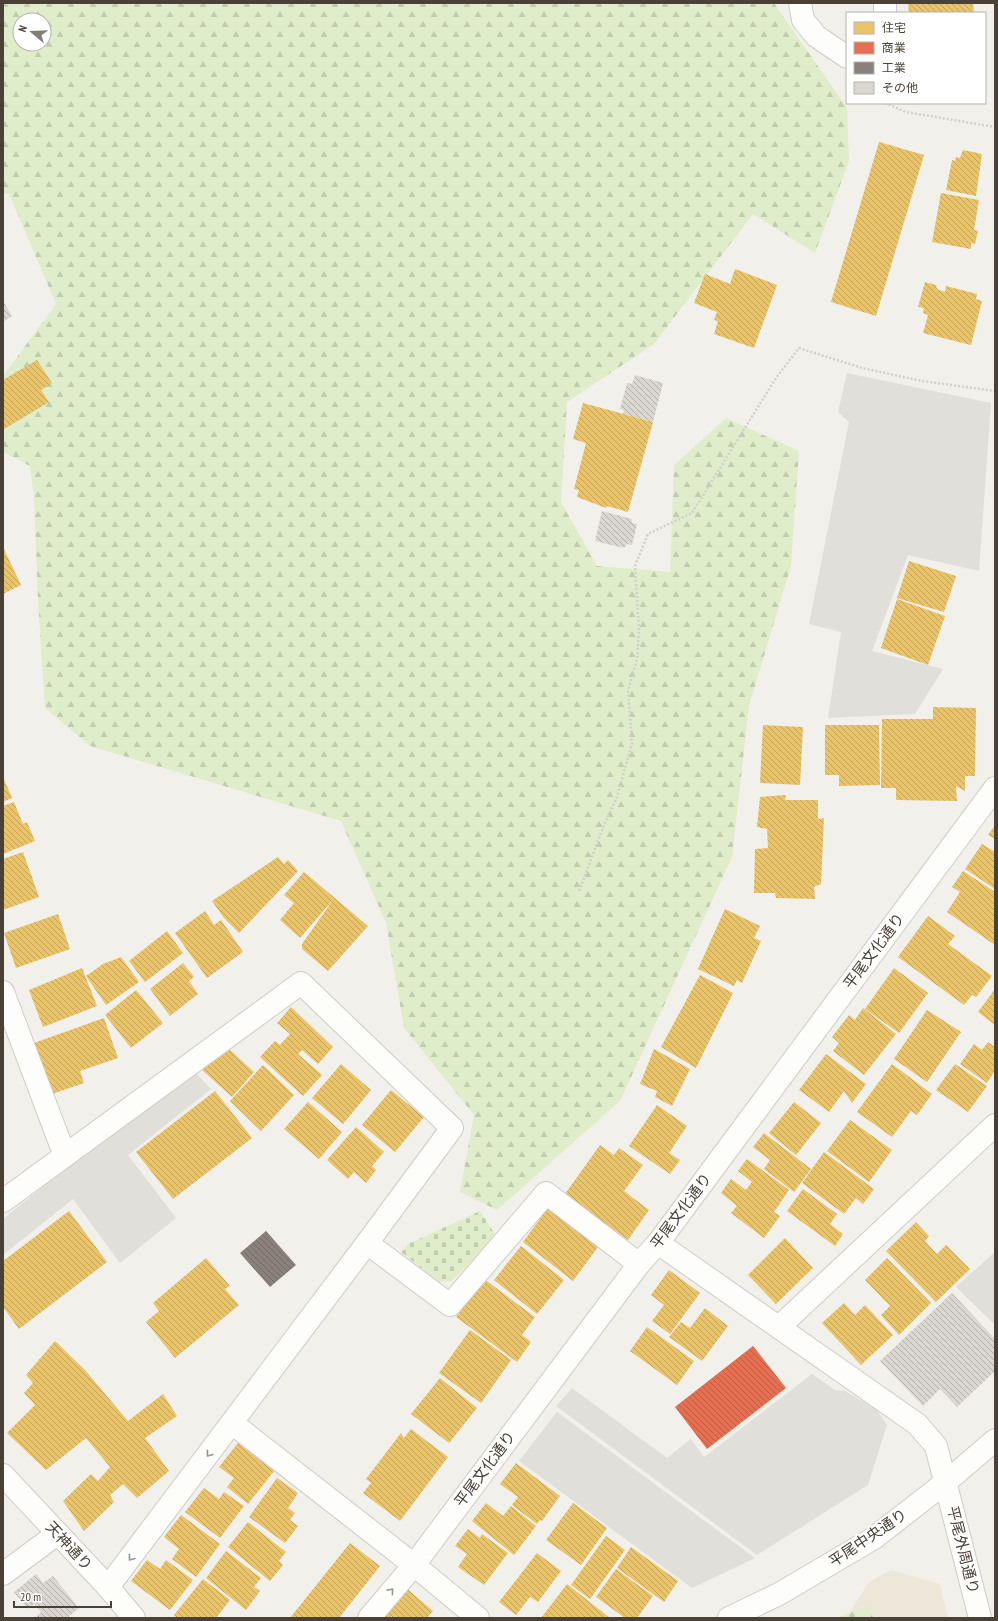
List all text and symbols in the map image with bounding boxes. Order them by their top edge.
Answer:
north arrow [12,12,52,52]
legend [846,12,986,104]
text: 住宅 [882,20,906,35]
text: N [15,24,30,34]
text: 商業 [882,40,906,55]
text: 工業 [882,60,906,75]
text: その他 [882,80,918,95]
street label: 平尾文化通り [839,909,908,992]
street label: 平尾文化通り [646,1169,715,1252]
street label: 平尾文化通り [450,1427,519,1510]
one-way arrow [207,1449,214,1456]
street label: 平尾外周通り [943,1504,984,1596]
street label: 平尾中央通り [825,1505,910,1571]
street label: 天神通り [42,1517,97,1574]
one-way arrow [128,1553,135,1560]
scale bar [14,1583,111,1609]
text: 20 m [20,1589,41,1604]
one-way arrow [387,1589,394,1596]

